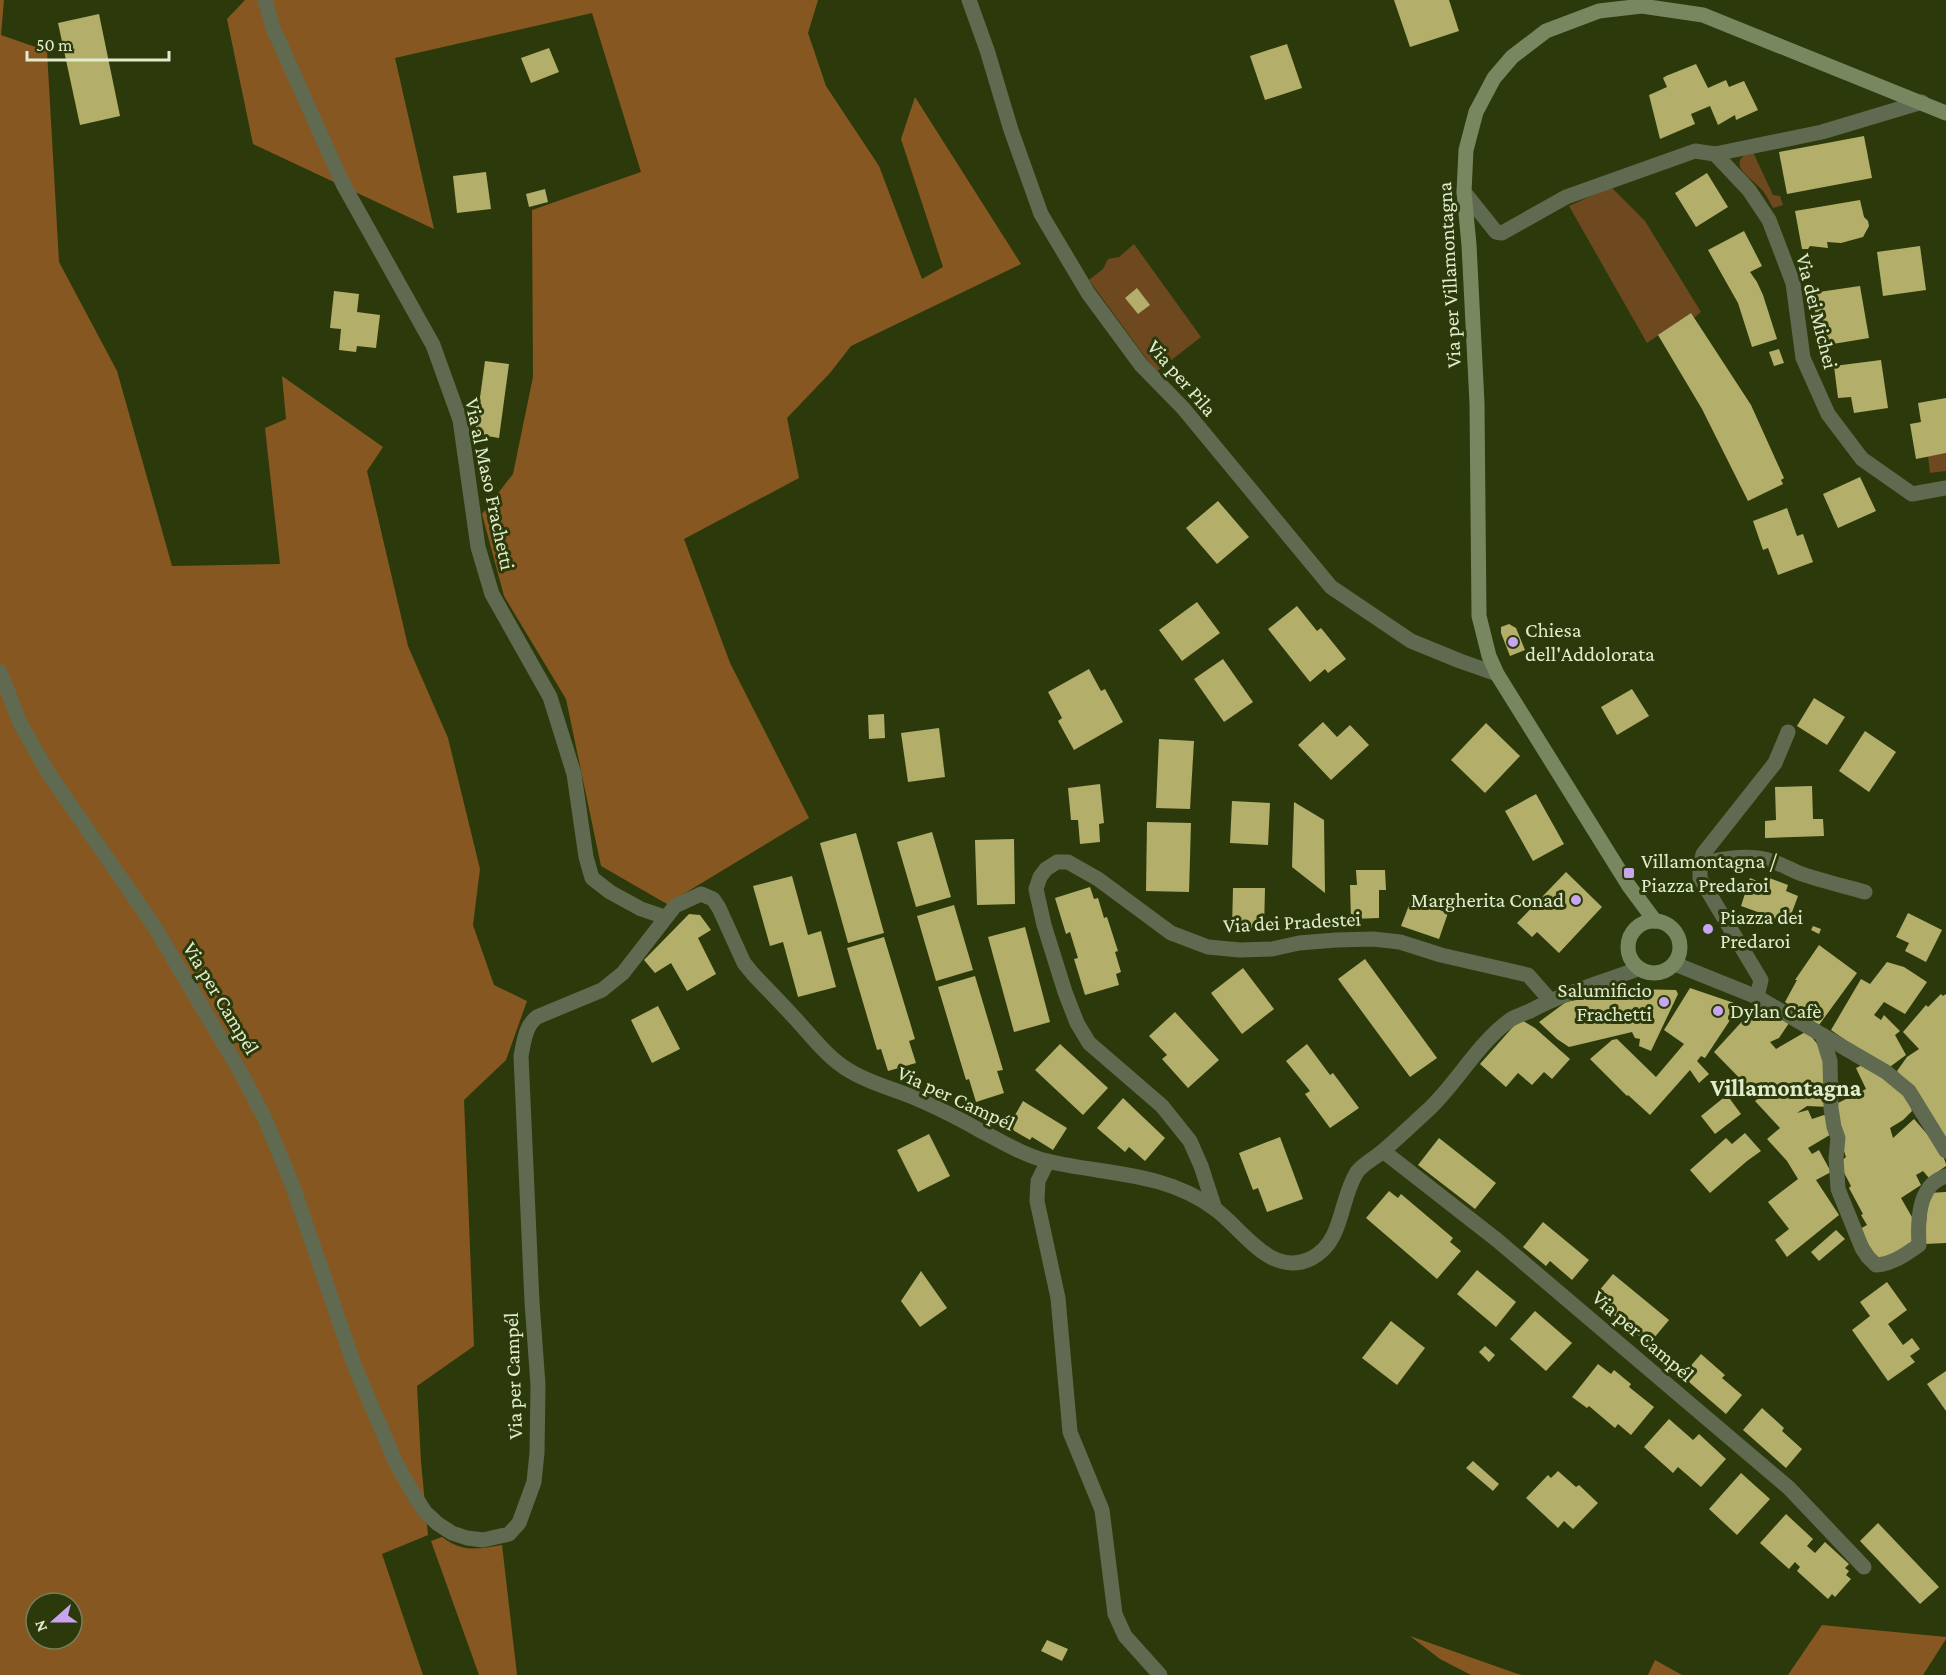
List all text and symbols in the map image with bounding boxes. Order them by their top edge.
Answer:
scale bar [27,24,170,62]
text: 50 m [36,35,73,55]
street label: Via per Villamontagna [1432,181,1466,369]
street label: Via dei Michei [1791,251,1843,372]
street label: Via per Pila [1142,335,1222,421]
street label: Via al Maso Frachetti [460,396,520,573]
place label: Chiesa dell'Addolorata [1525,618,1655,666]
marker: Chiesa dell'Addolorata [1506,635,1520,649]
place label: Villamontagna / Piazza Predaroi [1641,849,1777,897]
marker: Villamontagna / Piazza Predaroi [1622,866,1636,880]
place label: Margherita Conad [1411,888,1564,912]
marker: Margherita Conad [1569,893,1583,907]
place label: Piazza dei Predaroi [1720,905,1803,953]
street label: Via dei Pradestei [1223,906,1362,938]
marker: Piazza dei Predaroi [1701,922,1715,936]
street label: Via per Campél [178,937,264,1059]
place label: Salumificio Frachetti [1558,978,1653,1026]
marker: Salumificio Frachetti [1657,995,1671,1009]
place label: Dylan Cafè [1730,999,1821,1023]
marker: Dylan Cafè [1711,1004,1725,1018]
street label: Via per Campél [893,1060,1019,1136]
district label: Villamontagna [1710,1074,1862,1101]
street label: Via per Campél [1587,1285,1699,1387]
street label: Via per Campél [499,1312,527,1440]
north arrow [24,1591,84,1651]
text: N [31,1618,50,1634]

